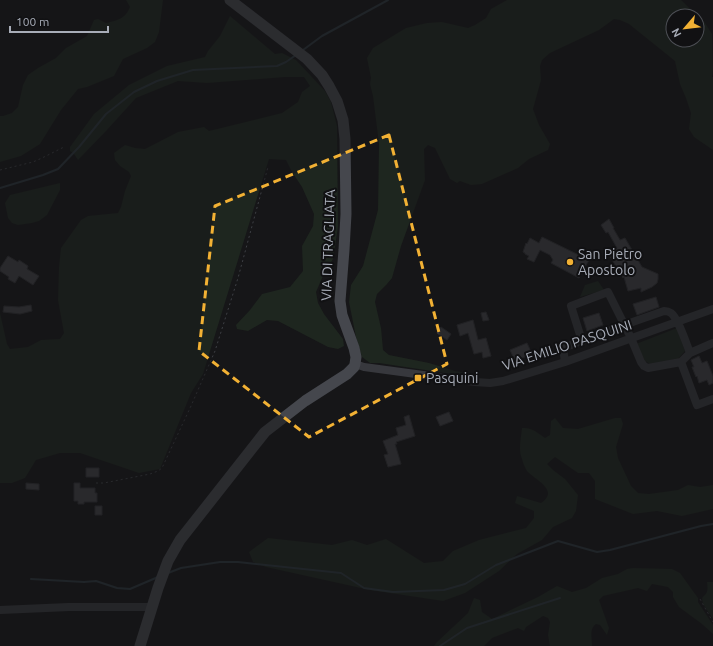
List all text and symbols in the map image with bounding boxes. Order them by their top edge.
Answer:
scale bar [10,8,108,34]
north arrow [665,8,705,48]
text: 100 m [16,15,49,28]
text: N [669,26,683,39]
street label: VIA DI TRAGLIATA [318,189,338,301]
place label: San Pietro Apostolo [578,246,642,278]
marker: San Pietro Apostolo [565,257,575,267]
street label: VIA EMILIO PASQUINI [500,317,634,373]
place label: Pasquini [426,370,479,386]
marker: Pasquini [413,373,423,383]

